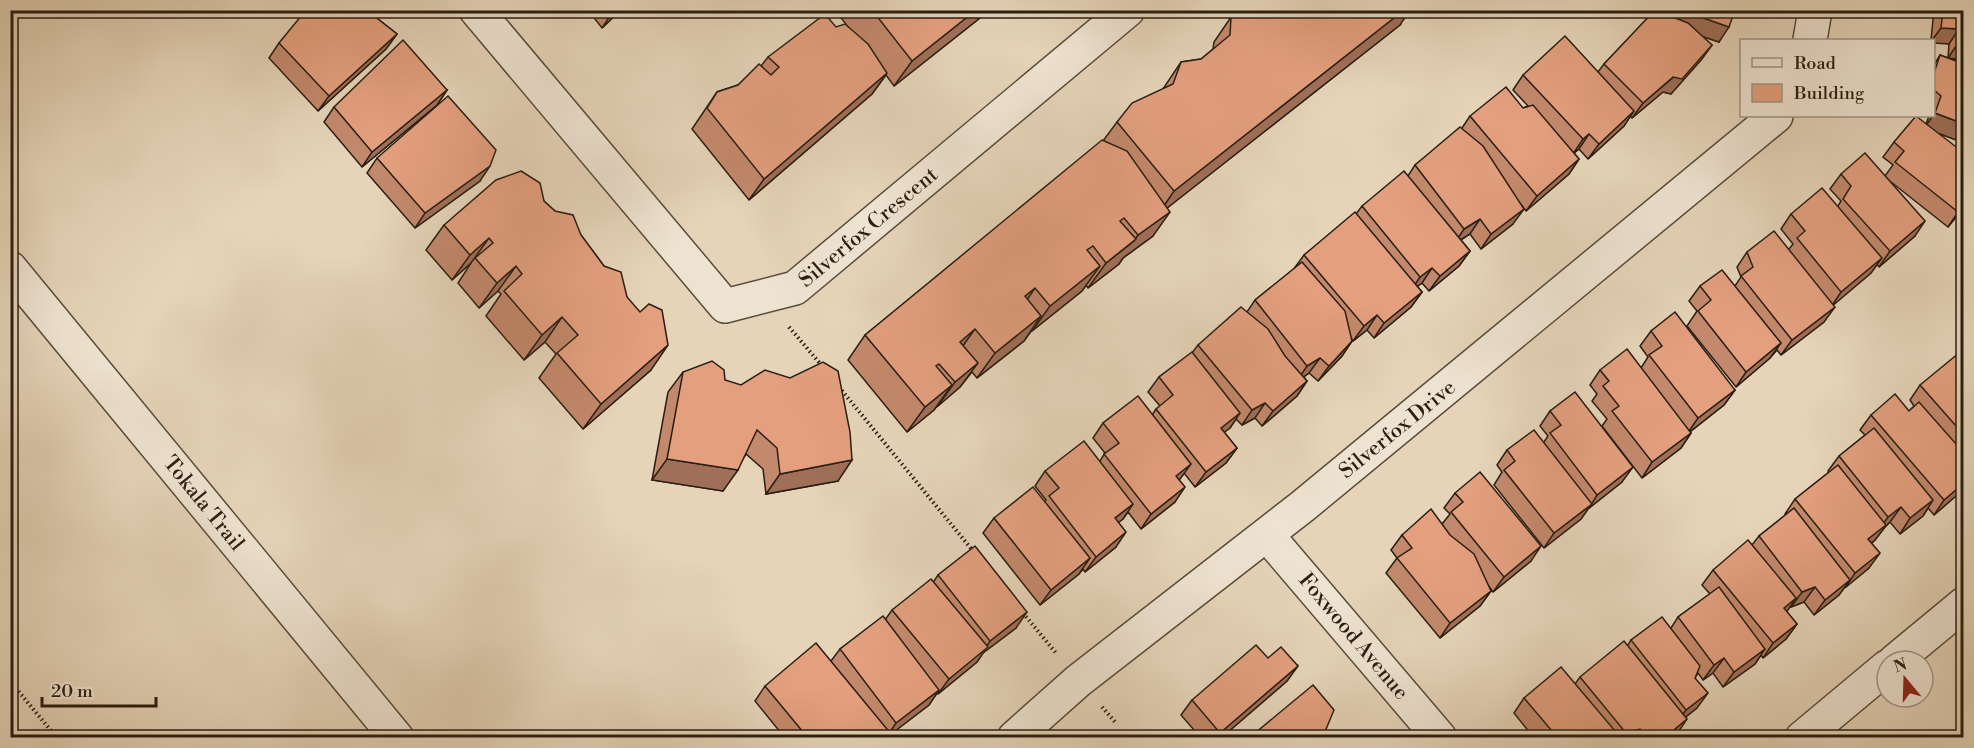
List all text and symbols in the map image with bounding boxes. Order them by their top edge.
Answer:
legend [1740,39,1935,117]
text: Road [1794,52,1837,75]
text: Building [1793,82,1865,105]
street label: Silverfox Crescent [794,162,944,293]
street label: Silverfox Drive [1334,375,1461,485]
street label: Tokala Trail [157,451,249,556]
street label: Foxwood Avenue [1293,568,1414,705]
north arrow [1875,649,1935,709]
text: N [1891,654,1910,677]
scale bar [42,670,156,708]
text: 20 m [51,680,93,703]

